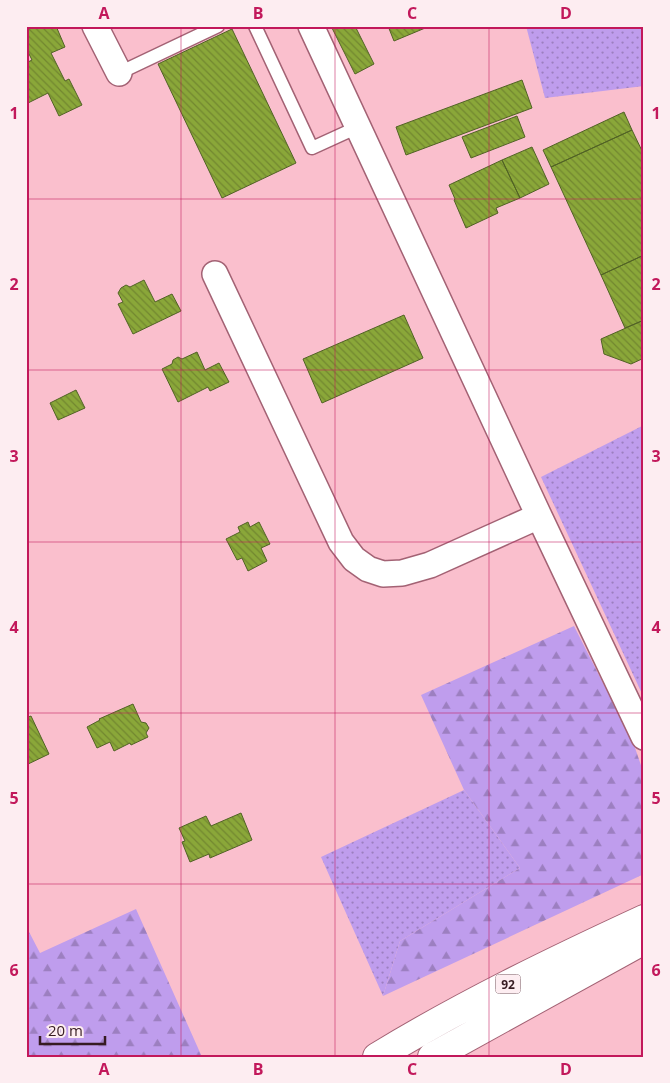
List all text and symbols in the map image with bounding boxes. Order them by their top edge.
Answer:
text: A [98,2,110,24]
text: B [253,2,263,24]
text: C [407,2,417,24]
text: D [560,2,572,24]
text: 1 [9,102,19,124]
text: 1 [651,102,661,124]
text: 2 [9,273,19,295]
text: 2 [651,273,661,295]
text: 3 [9,445,19,467]
text: 3 [651,445,661,467]
text: 4 [9,616,19,638]
text: 4 [651,616,661,638]
text: 5 [9,787,19,809]
text: 5 [651,787,661,809]
text: 6 [9,959,19,981]
text: 6 [651,959,661,981]
road number: 92 [496,974,520,994]
scale bar [40,1013,105,1045]
text: 20 m [48,1020,83,1040]
text: A [98,1058,110,1080]
text: B [253,1058,263,1080]
text: C [407,1058,417,1080]
text: D [560,1058,572,1080]

